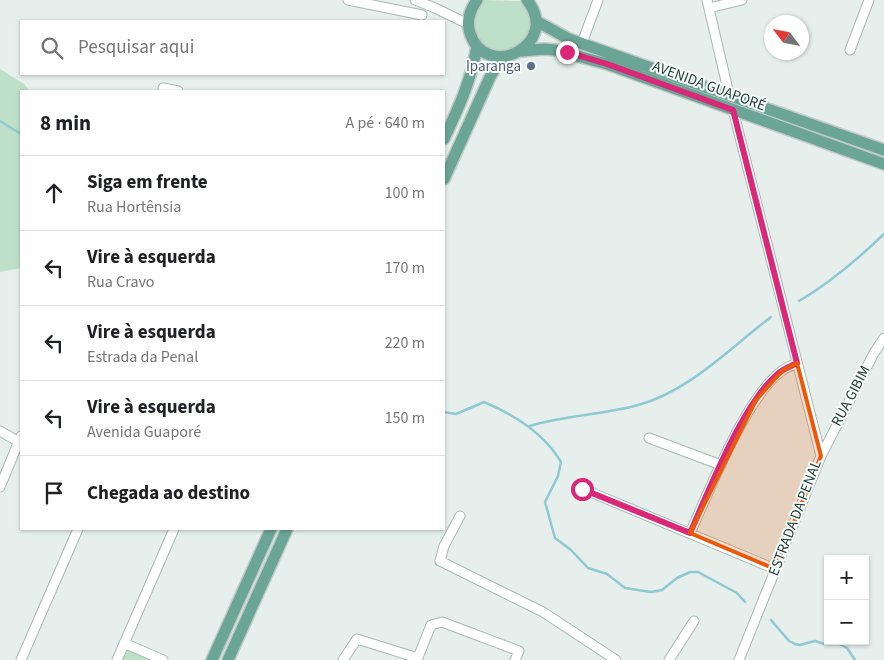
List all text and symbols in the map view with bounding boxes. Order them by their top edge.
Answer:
north arrow [764,15,809,60]
search box [20,20,445,75]
icon: search [38,34,66,62]
text: Pesquisar aqui [78,34,194,61]
route end [556,41,579,64]
place label: Iparanga [466,56,521,77]
street label: AVENIDA GUAPORÉ [649,56,769,116]
marker: Iparanga [525,60,537,72]
text: 8 min [40,108,91,138]
text: A pé · 640 m [346,112,425,134]
text: Siga em frente [87,169,208,196]
icon: ahead [40,179,68,207]
text: 100 m [385,182,425,204]
text: Rua Hortênsia [87,196,181,218]
text: Vire à esquerda [87,244,216,271]
icon: left [40,254,68,282]
text: 170 m [385,257,425,279]
text: Rua Cravo [87,271,155,293]
text: Vire à esquerda [87,319,216,346]
icon: left [40,329,68,357]
text: 220 m [385,332,425,354]
text: Estrada da Penal [87,346,198,368]
street label: RUA GIBIM [826,362,876,430]
text: Vire à esquerda [87,394,216,421]
icon: left [40,404,68,432]
text: 150 m [385,407,425,429]
text: Avenida Guaporé [87,421,201,443]
street label: ESTRADA DA PENAL [763,457,827,579]
route start [571,478,594,501]
icon: arrive [40,479,68,507]
text: Chegada ao destino [87,480,250,507]
map controls [824,555,869,645]
button: + [824,555,869,600]
button: − [824,600,869,645]

